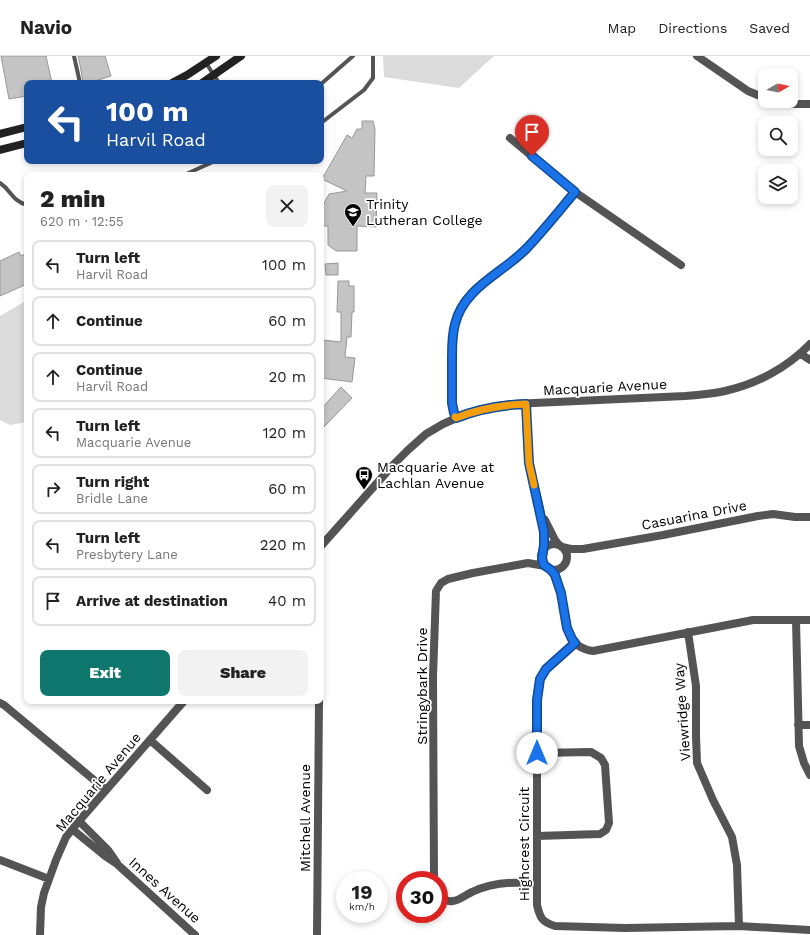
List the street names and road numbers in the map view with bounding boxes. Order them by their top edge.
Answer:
street label: Macquarie Avenue [543,376,667,398]
street label: Casuarina Drive [640,497,748,533]
street label: Stringybark Drive [414,627,430,745]
street label: Viewridge Way [671,662,693,762]
street label: Macquarie Avenue [52,729,144,835]
street label: Mitchell Avenue [297,764,313,872]
street label: Highcrest Circuit [516,787,532,901]
street label: Innes Avenue [126,854,204,926]

